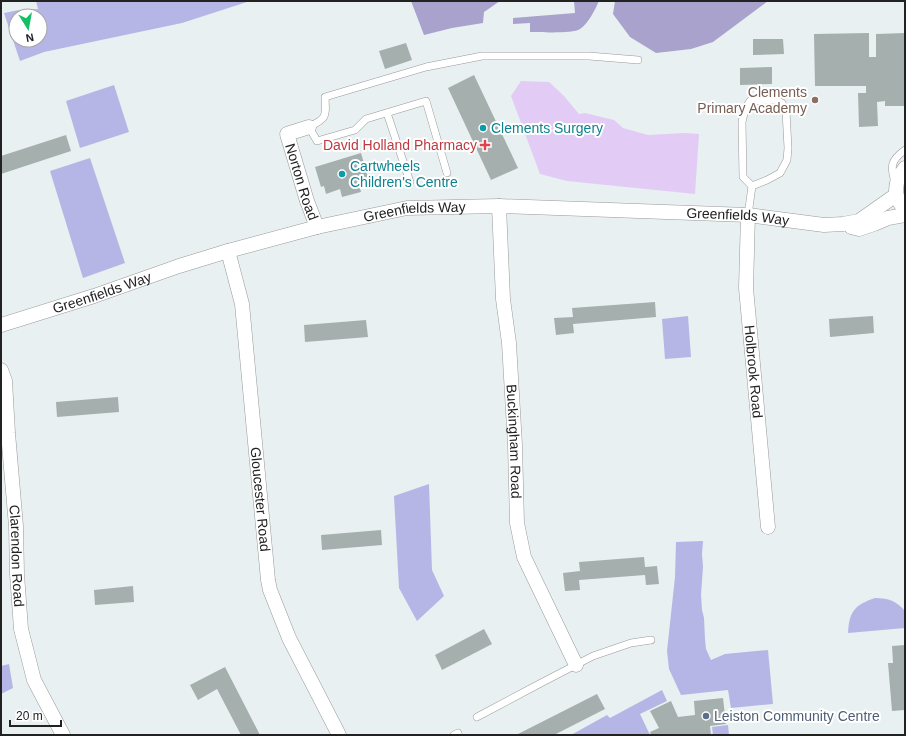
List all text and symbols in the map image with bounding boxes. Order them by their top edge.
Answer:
north arrow [8,8,48,48]
text: N [25,31,35,44]
place label: Clements Primary Academy [697,84,807,116]
marker: Clements Primary Academy [810,95,820,105]
place label: Clements Surgery [491,120,603,136]
marker: Clements Surgery [478,123,488,133]
place label: David Holland Pharmacy [323,137,477,153]
marker: David Holland Pharmacy [480,140,490,150]
street label: Norton Road [282,141,322,222]
place label: Cartwheels Children's Centre [350,158,458,190]
marker: Cartwheels Children's Centre [337,169,347,179]
street label: Greenfields Way [362,199,466,225]
street label: Greenfields Way [686,205,790,228]
street label: Greenfields Way [51,268,153,316]
street label: Holbrook Road [741,324,766,419]
street label: Buckingham Road [503,384,524,499]
street label: Gloucester Road [248,446,273,552]
street label: Clarendon Road [6,504,27,607]
scale bar [10,702,61,728]
place label: Leiston Community Centre [714,708,880,724]
text: 20 m [16,709,43,723]
marker: Leiston Community Centre [701,711,711,721]

